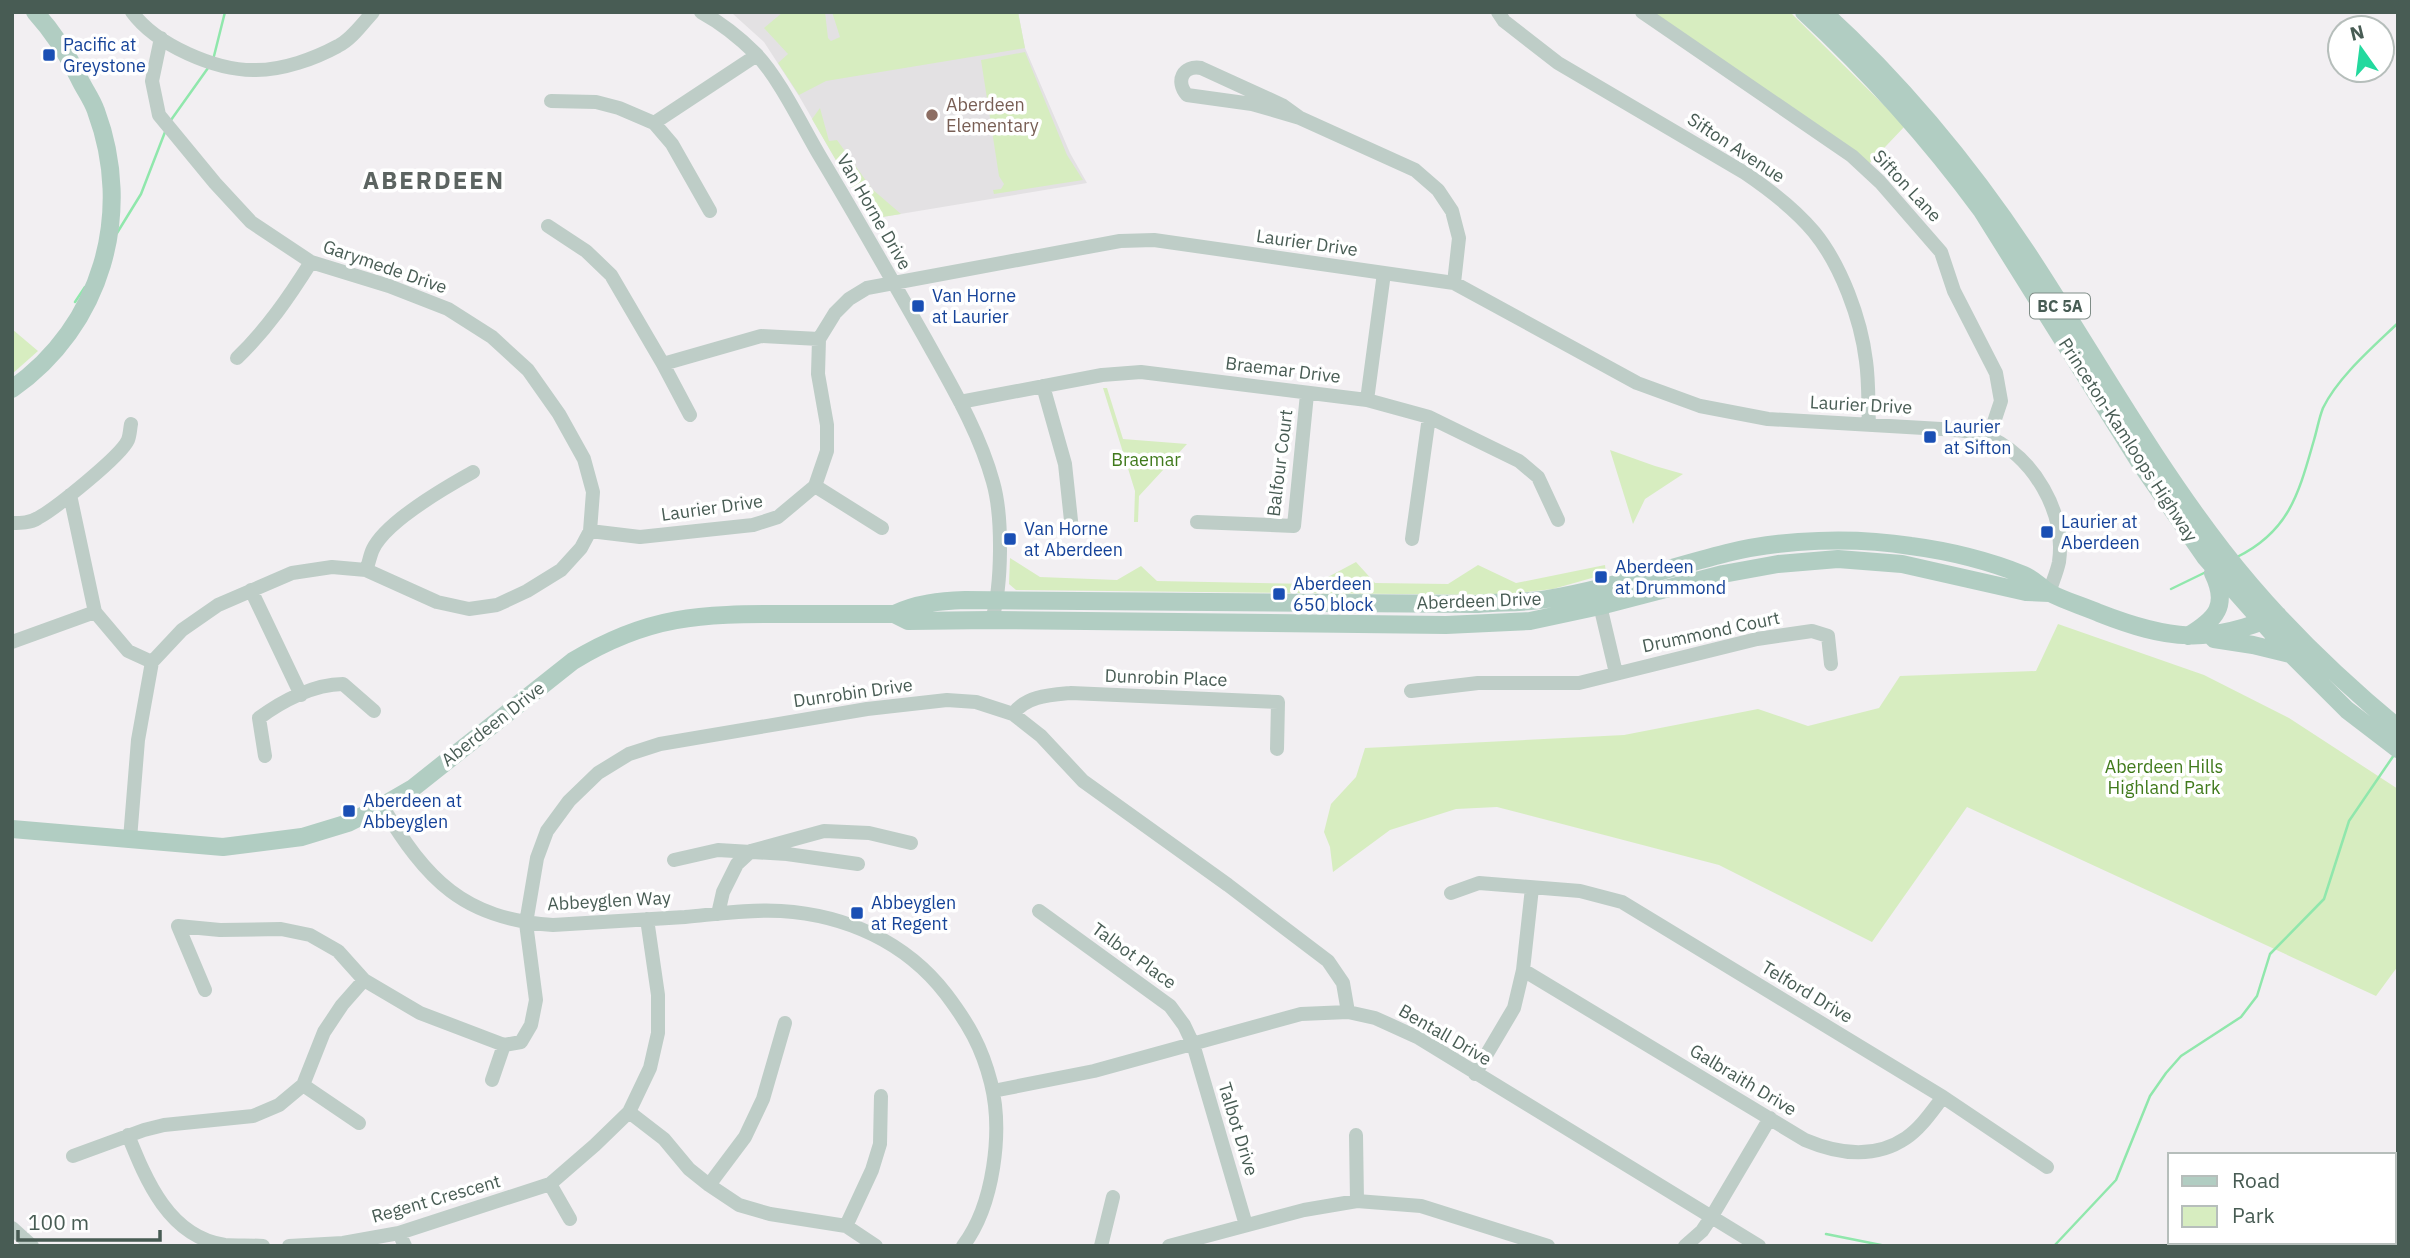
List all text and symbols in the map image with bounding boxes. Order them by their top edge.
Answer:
north arrow [2326,14,2396,84]
text: N [2347,19,2366,46]
place label: Pacific at Greystone [63,33,146,77]
marker: Pacific at Greystone [41,47,57,63]
place label: Aberdeen Elementary [946,93,1039,137]
marker: Aberdeen Elementary [924,107,940,123]
street label: Sifton Avenue [1683,108,1789,188]
street label: Sifton Lane [1868,145,1947,227]
street label: Van Horne Drive [832,150,917,274]
district label: ABERDEEN [363,164,505,196]
street label: Laurier Drive [1255,224,1360,261]
street label: Garymede Drive [320,235,450,299]
place label: Van Horne at Laurier [932,284,1016,328]
road number: BC 5A [2030,294,2090,318]
marker: Van Horne at Laurier [910,298,926,314]
street label: Princeton-Kamloops Highway [2054,333,2203,546]
street label: Braemar Drive [1224,351,1342,388]
street label: Laurier Drive [1809,390,1913,419]
street label: Balfour Court [1262,408,1297,518]
place label: Laurier at Sifton [1944,415,2012,459]
marker: Laurier at Sifton [1922,429,1938,445]
park label: Braemar [1111,448,1181,471]
street label: Laurier Drive [660,489,764,526]
place label: Laurier at Aberdeen [2061,510,2140,554]
place label: Van Horne at Aberdeen [1024,517,1123,561]
marker: Laurier at Aberdeen [2039,524,2055,540]
marker: Van Horne at Aberdeen [1002,531,1018,547]
place label: Aberdeen at Drummond [1615,555,1726,599]
marker: Aberdeen at Drummond [1593,569,1609,585]
place label: Aberdeen 650 block [1293,572,1374,616]
marker: Aberdeen 650 block [1271,586,1287,602]
street label: Aberdeen Drive [1416,587,1542,614]
street label: Drummond Court [1640,606,1782,657]
street label: Dunrobin Place [1104,664,1228,691]
street label: Dunrobin Drive [792,673,914,712]
street label: Aberdeen Drive [436,676,549,771]
park label: Aberdeen Hills Highland Park [2105,755,2223,799]
place label: Aberdeen at Abbeyglen [363,789,462,833]
marker: Aberdeen at Abbeyglen [341,803,357,819]
street label: Abbeyglen Way [547,886,671,915]
place label: Abbeyglen at Regent [871,891,956,935]
marker: Abbeyglen at Regent [849,905,865,921]
street label: Talbot Place [1088,917,1181,994]
street label: Telford Drive [1757,955,1857,1028]
street label: Bentall Drive [1395,999,1496,1070]
street label: Galbraith Drive [1686,1039,1801,1121]
street label: Talbot Drive [1213,1079,1264,1178]
legend [2168,1153,2396,1244]
text: Road [2232,1166,2280,1194]
street label: Regent Crescent [369,1169,503,1228]
scale bar [18,1198,159,1242]
text: Park [2232,1201,2275,1229]
text: 100 m [28,1208,89,1236]

